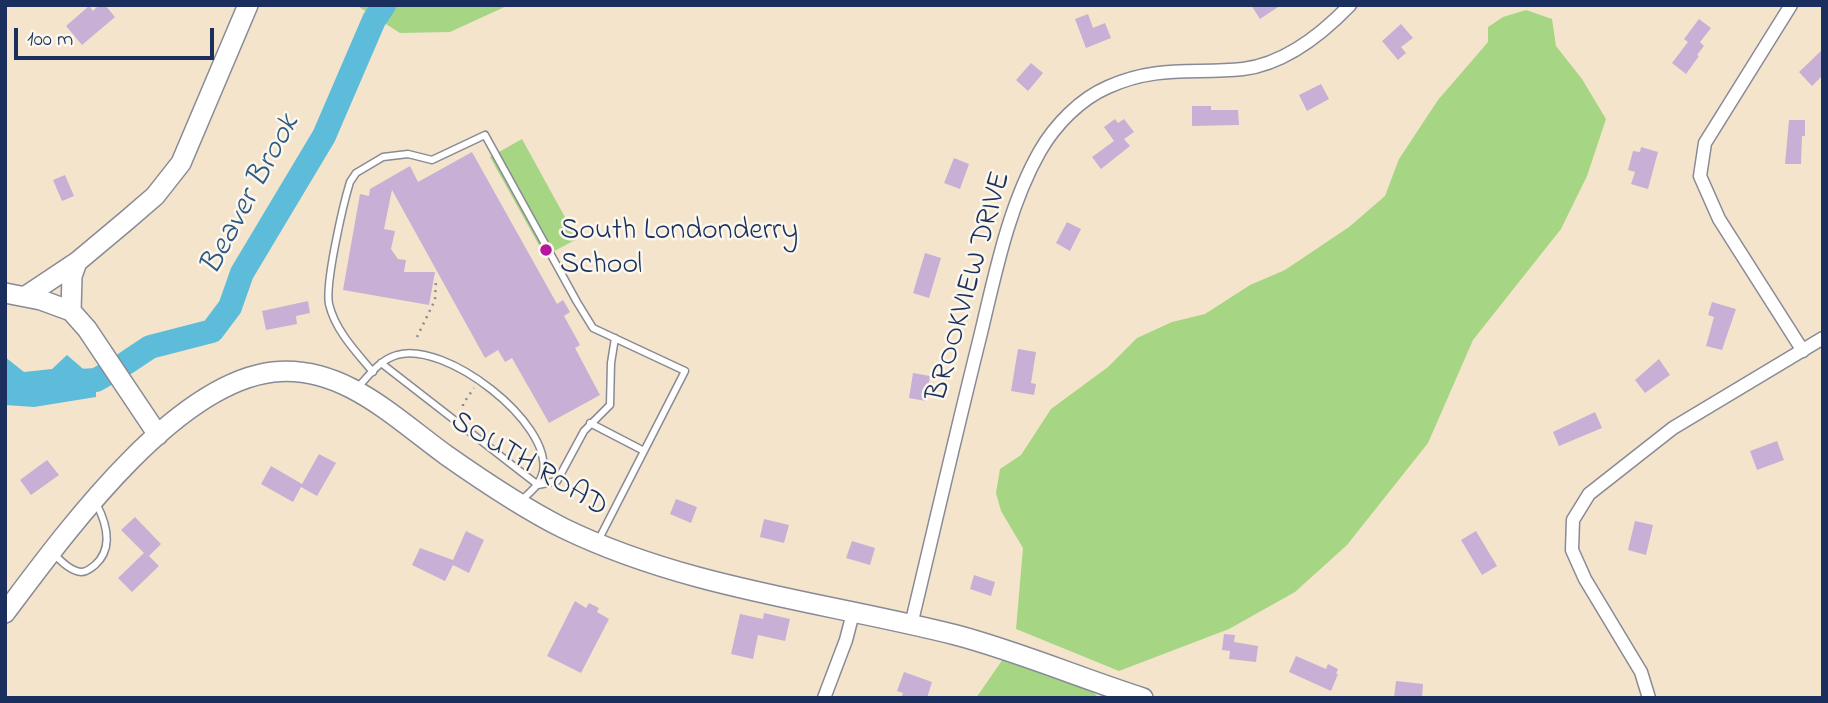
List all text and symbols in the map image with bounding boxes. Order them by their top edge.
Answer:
scale bar [18,14,217,58]
text: 100 m [27,25,73,55]
water label: Beaver Brook [194,109,310,283]
street label: BROOKVIEW DRIVE [921,168,1021,406]
place label: South Londonderry School [560,215,798,286]
marker: South Londonderry School [538,242,554,258]
street label: SOUTH ROAD [443,405,613,527]

